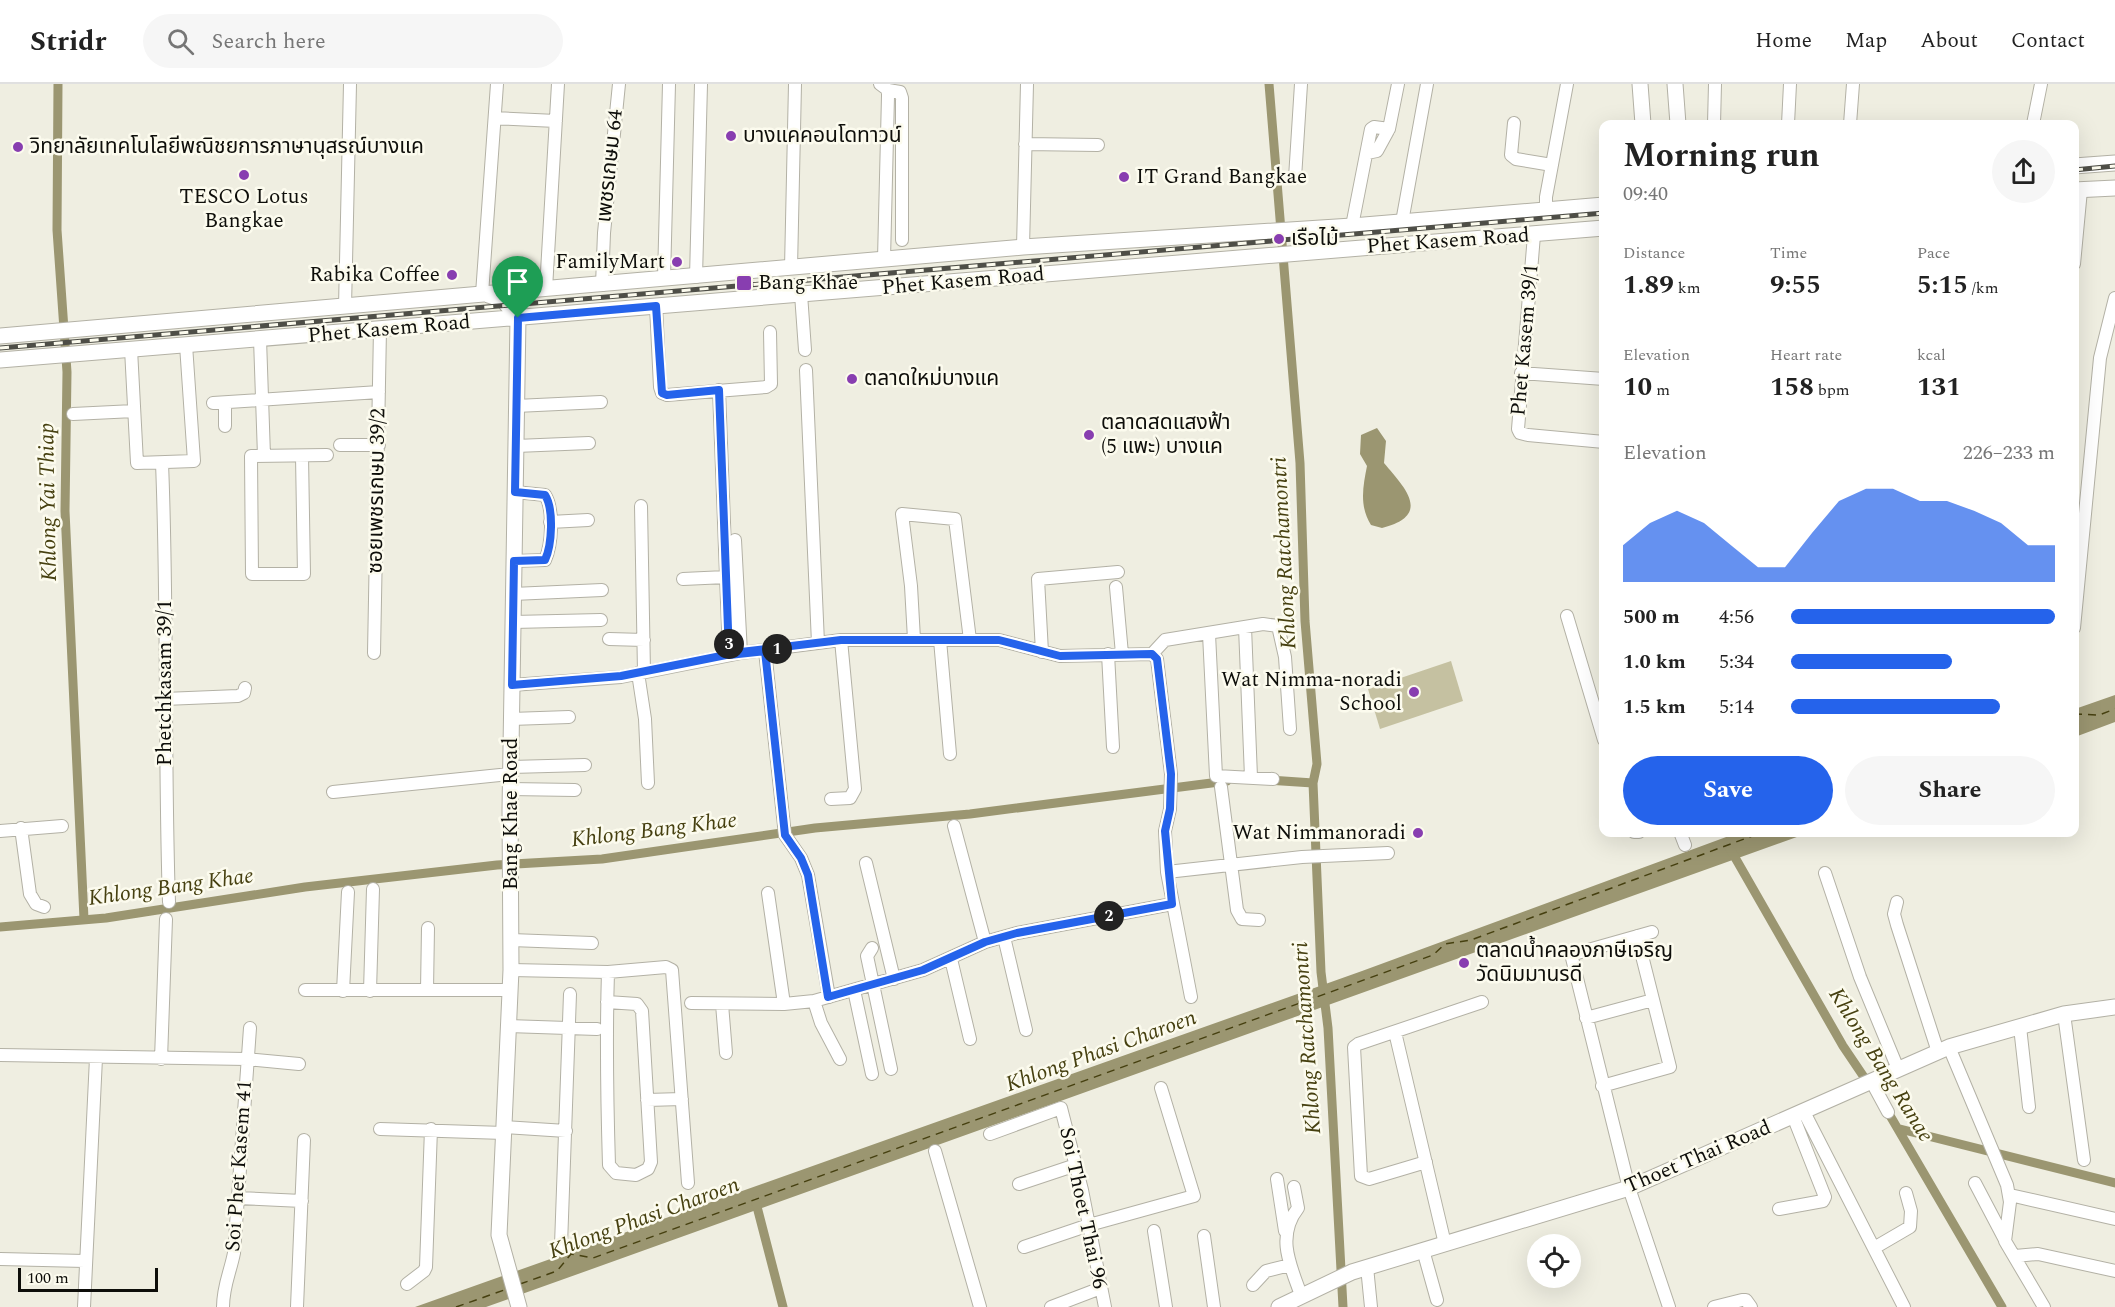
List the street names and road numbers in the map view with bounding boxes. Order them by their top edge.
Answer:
street label: เพชรเกษม 64 [588,107,632,224]
street label: Phet Kasem Road [1365,219,1531,263]
street label: Phet Kasem Road [880,258,1046,304]
street label: Phet Kasem 39/1 [1502,263,1548,417]
street label: Phet Kasem Road [306,306,472,352]
street label: ซอยเพชรเกษม 39/2 [360,408,394,574]
street label: Phetchkasam 39/1 [149,600,181,766]
street label: Bang Khae Road [495,738,527,890]
street label: Soi Phet Kasem 41 [217,1079,261,1253]
street label: Thoet Thai Road [1620,1112,1776,1202]
street label: Soi Thoet Thai 96 [1050,1124,1116,1292]

